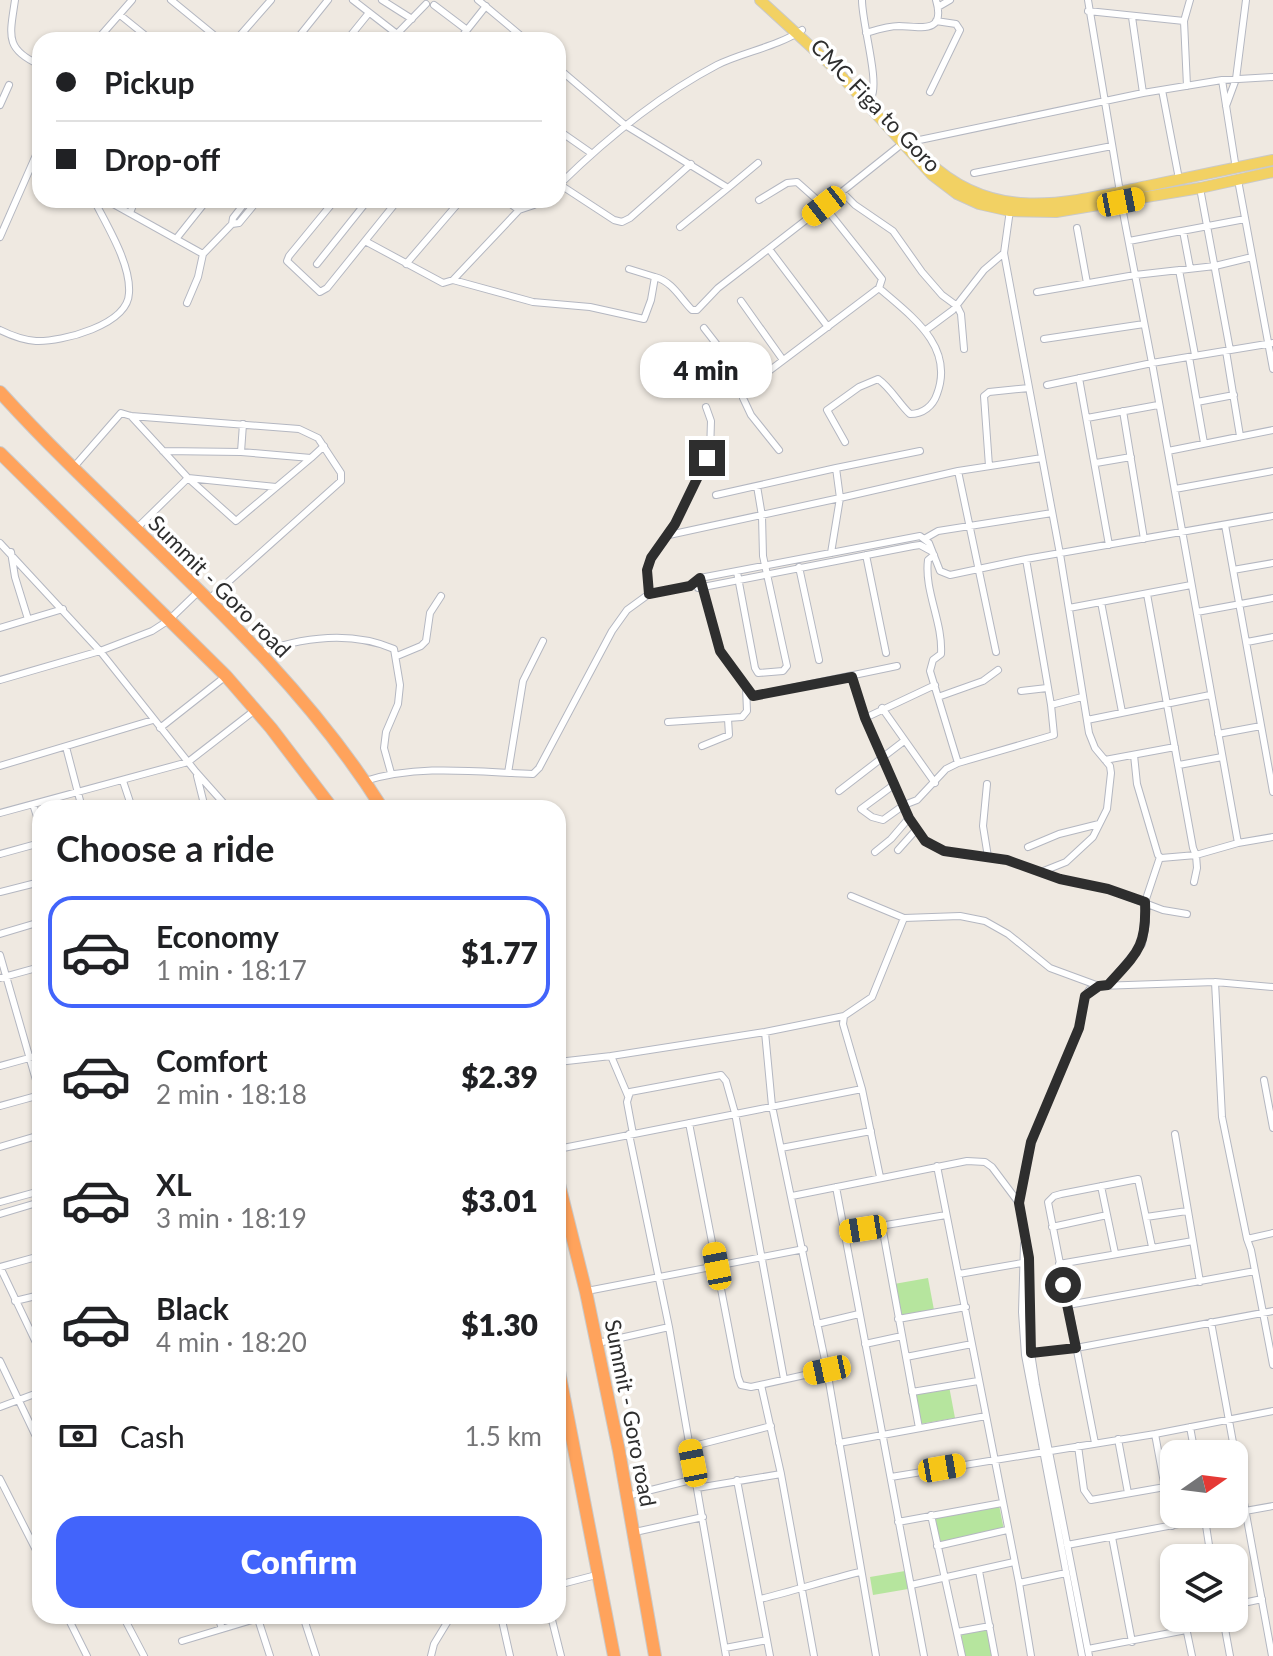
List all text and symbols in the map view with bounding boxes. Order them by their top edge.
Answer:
street label: CMC Figa to Goro [805,32,947,178]
text: Pickup [104,64,195,100]
text: Drop-off [104,141,220,177]
car [798,182,850,230]
car [1095,186,1147,218]
callout: 4 min [641,342,773,398]
text: 4 min [674,354,738,386]
route end [689,440,725,476]
street label: Summit - Goro road [143,509,297,663]
text: Choose a ride [56,826,275,870]
icon: car [60,916,132,988]
text: Economy [156,918,279,954]
text: $1.77 [461,934,538,970]
text: 1 min · 18:17 [156,954,307,986]
icon: car [60,1040,132,1112]
text: Comfort [156,1042,268,1078]
text: $2.39 [461,1058,538,1094]
text: 2 min · 18:18 [156,1078,307,1110]
icon: car [60,1164,132,1236]
text: XL [156,1166,192,1202]
text: $3.01 [461,1182,538,1218]
text: 3 min · 18:19 [156,1202,307,1234]
car [837,1213,889,1245]
car [701,1240,733,1292]
route start [1045,1267,1081,1303]
icon: car [60,1288,132,1360]
text: Black [156,1290,229,1326]
text: $1.30 [461,1306,538,1342]
street label: Summit - Goro road [600,1317,662,1509]
text: 4 min · 18:20 [156,1326,307,1358]
car [801,1353,853,1387]
icon: cash [56,1414,100,1458]
text: Cash [120,1418,185,1454]
text: 1.5 km [464,1420,542,1452]
car [677,1437,709,1489]
north arrow [1160,1440,1248,1528]
map controls [1160,1440,1248,1632]
car [916,1452,968,1484]
button: Confirm [56,1516,542,1608]
button: layers [1160,1544,1248,1632]

